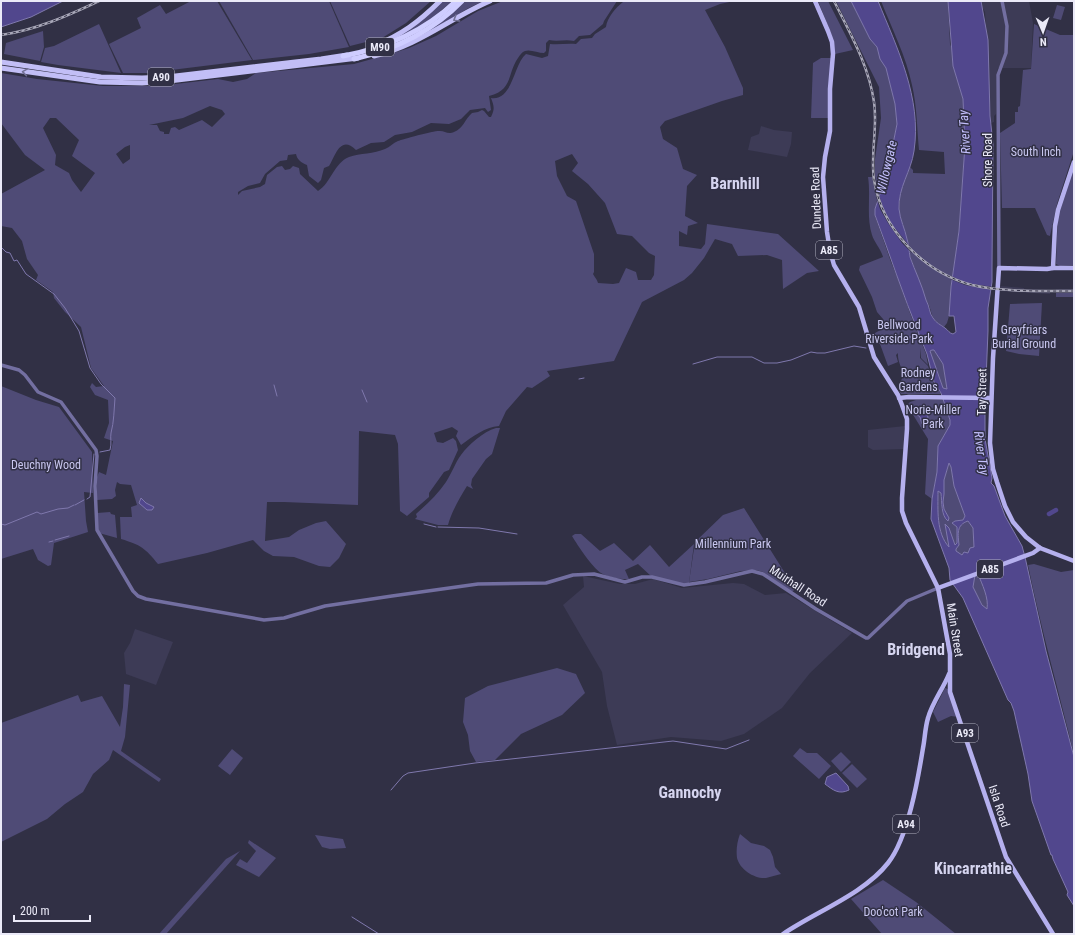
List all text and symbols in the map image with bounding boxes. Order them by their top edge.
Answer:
north arrow [1023,12,1063,52]
one-way arrow [453,14,460,22]
text: N [1039,35,1047,48]
road number: M90 [366,38,394,56]
one-way arrow [22,68,28,77]
road number: A90 [148,68,174,86]
water label: River Tay [955,109,974,155]
street label: Shore Road [981,133,995,187]
water label: Willowgate [873,139,900,195]
park label: South Inch [1011,145,1061,159]
street label: Dundee Road [808,166,824,229]
district label: Barnhill [710,174,760,193]
road number: A85 [816,241,842,259]
park label: Bellwood Riverside Park [865,318,933,346]
park label: Greyfriars Burial Ground [992,323,1056,351]
park label: Rodney Gardens [898,366,938,394]
street label: Tay Street [975,368,989,416]
park label: Norie-Miller Park [905,403,961,431]
water label: River Tay [971,430,992,477]
park label: Deuchny Wood [11,458,81,472]
park label: Millennium Park [695,537,772,551]
road number: A85 [977,560,1003,578]
street label: Muirhall Road [767,562,829,610]
street label: Main Street [944,602,966,658]
district label: Bridgend [887,640,945,659]
road number: A93 [952,724,978,742]
district label: Gannochy [659,783,721,802]
street label: Isla Road [986,783,1012,829]
road number: A94 [893,815,919,833]
district label: Kincarrathie [934,859,1012,878]
scale bar [14,897,90,923]
text: 200 m [20,904,50,918]
park label: Doo'cot Park [863,905,923,919]

